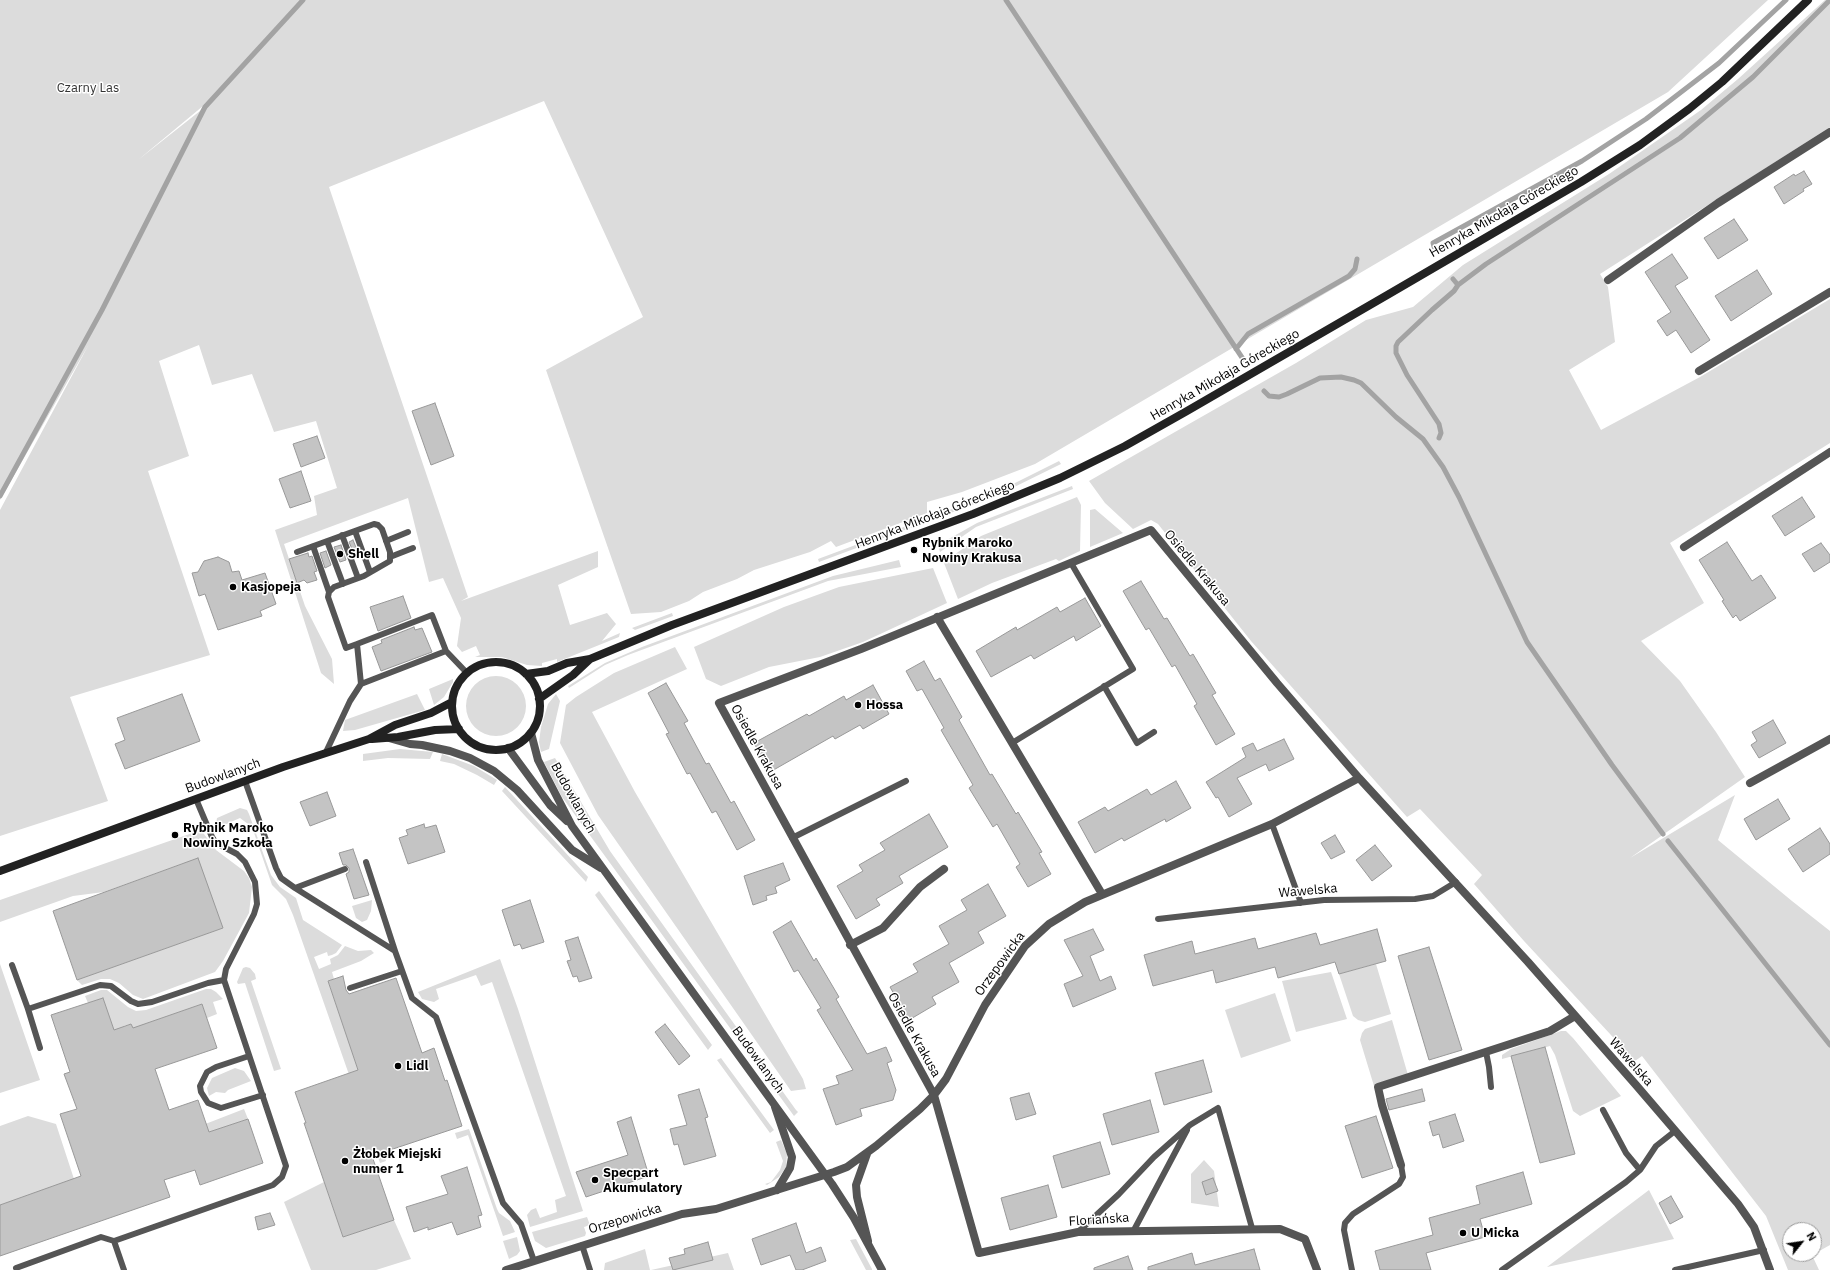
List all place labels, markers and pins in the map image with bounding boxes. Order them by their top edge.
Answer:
place label: Rybnik Maroko Nowiny Krakusa [922,535,1021,566]
marker: Rybnik Maroko Nowiny Krakusa [909,545,919,555]
place label: Shell [348,546,379,562]
marker: Shell [335,549,345,559]
place label: Kasjopeja [241,579,301,595]
marker: Kasjopeja [228,582,238,592]
place label: Hossa [866,697,903,713]
marker: Hossa [853,700,863,710]
place label: Rybnik Maroko Nowiny Szkoła [183,820,274,851]
marker: Rybnik Maroko Nowiny Szkoła [170,830,180,840]
place label: Lidl [406,1058,428,1074]
marker: Lidl [393,1061,403,1071]
place label: Żłobek Miejski numer 1 [353,1146,441,1177]
marker: Żłobek Miejski numer 1 [340,1156,350,1166]
place label: Specpart Akumulatory [603,1165,682,1196]
marker: Specpart Akumulatory [590,1175,600,1185]
place label: U Micka [1471,1225,1519,1241]
marker: U Micka [1458,1228,1468,1238]

